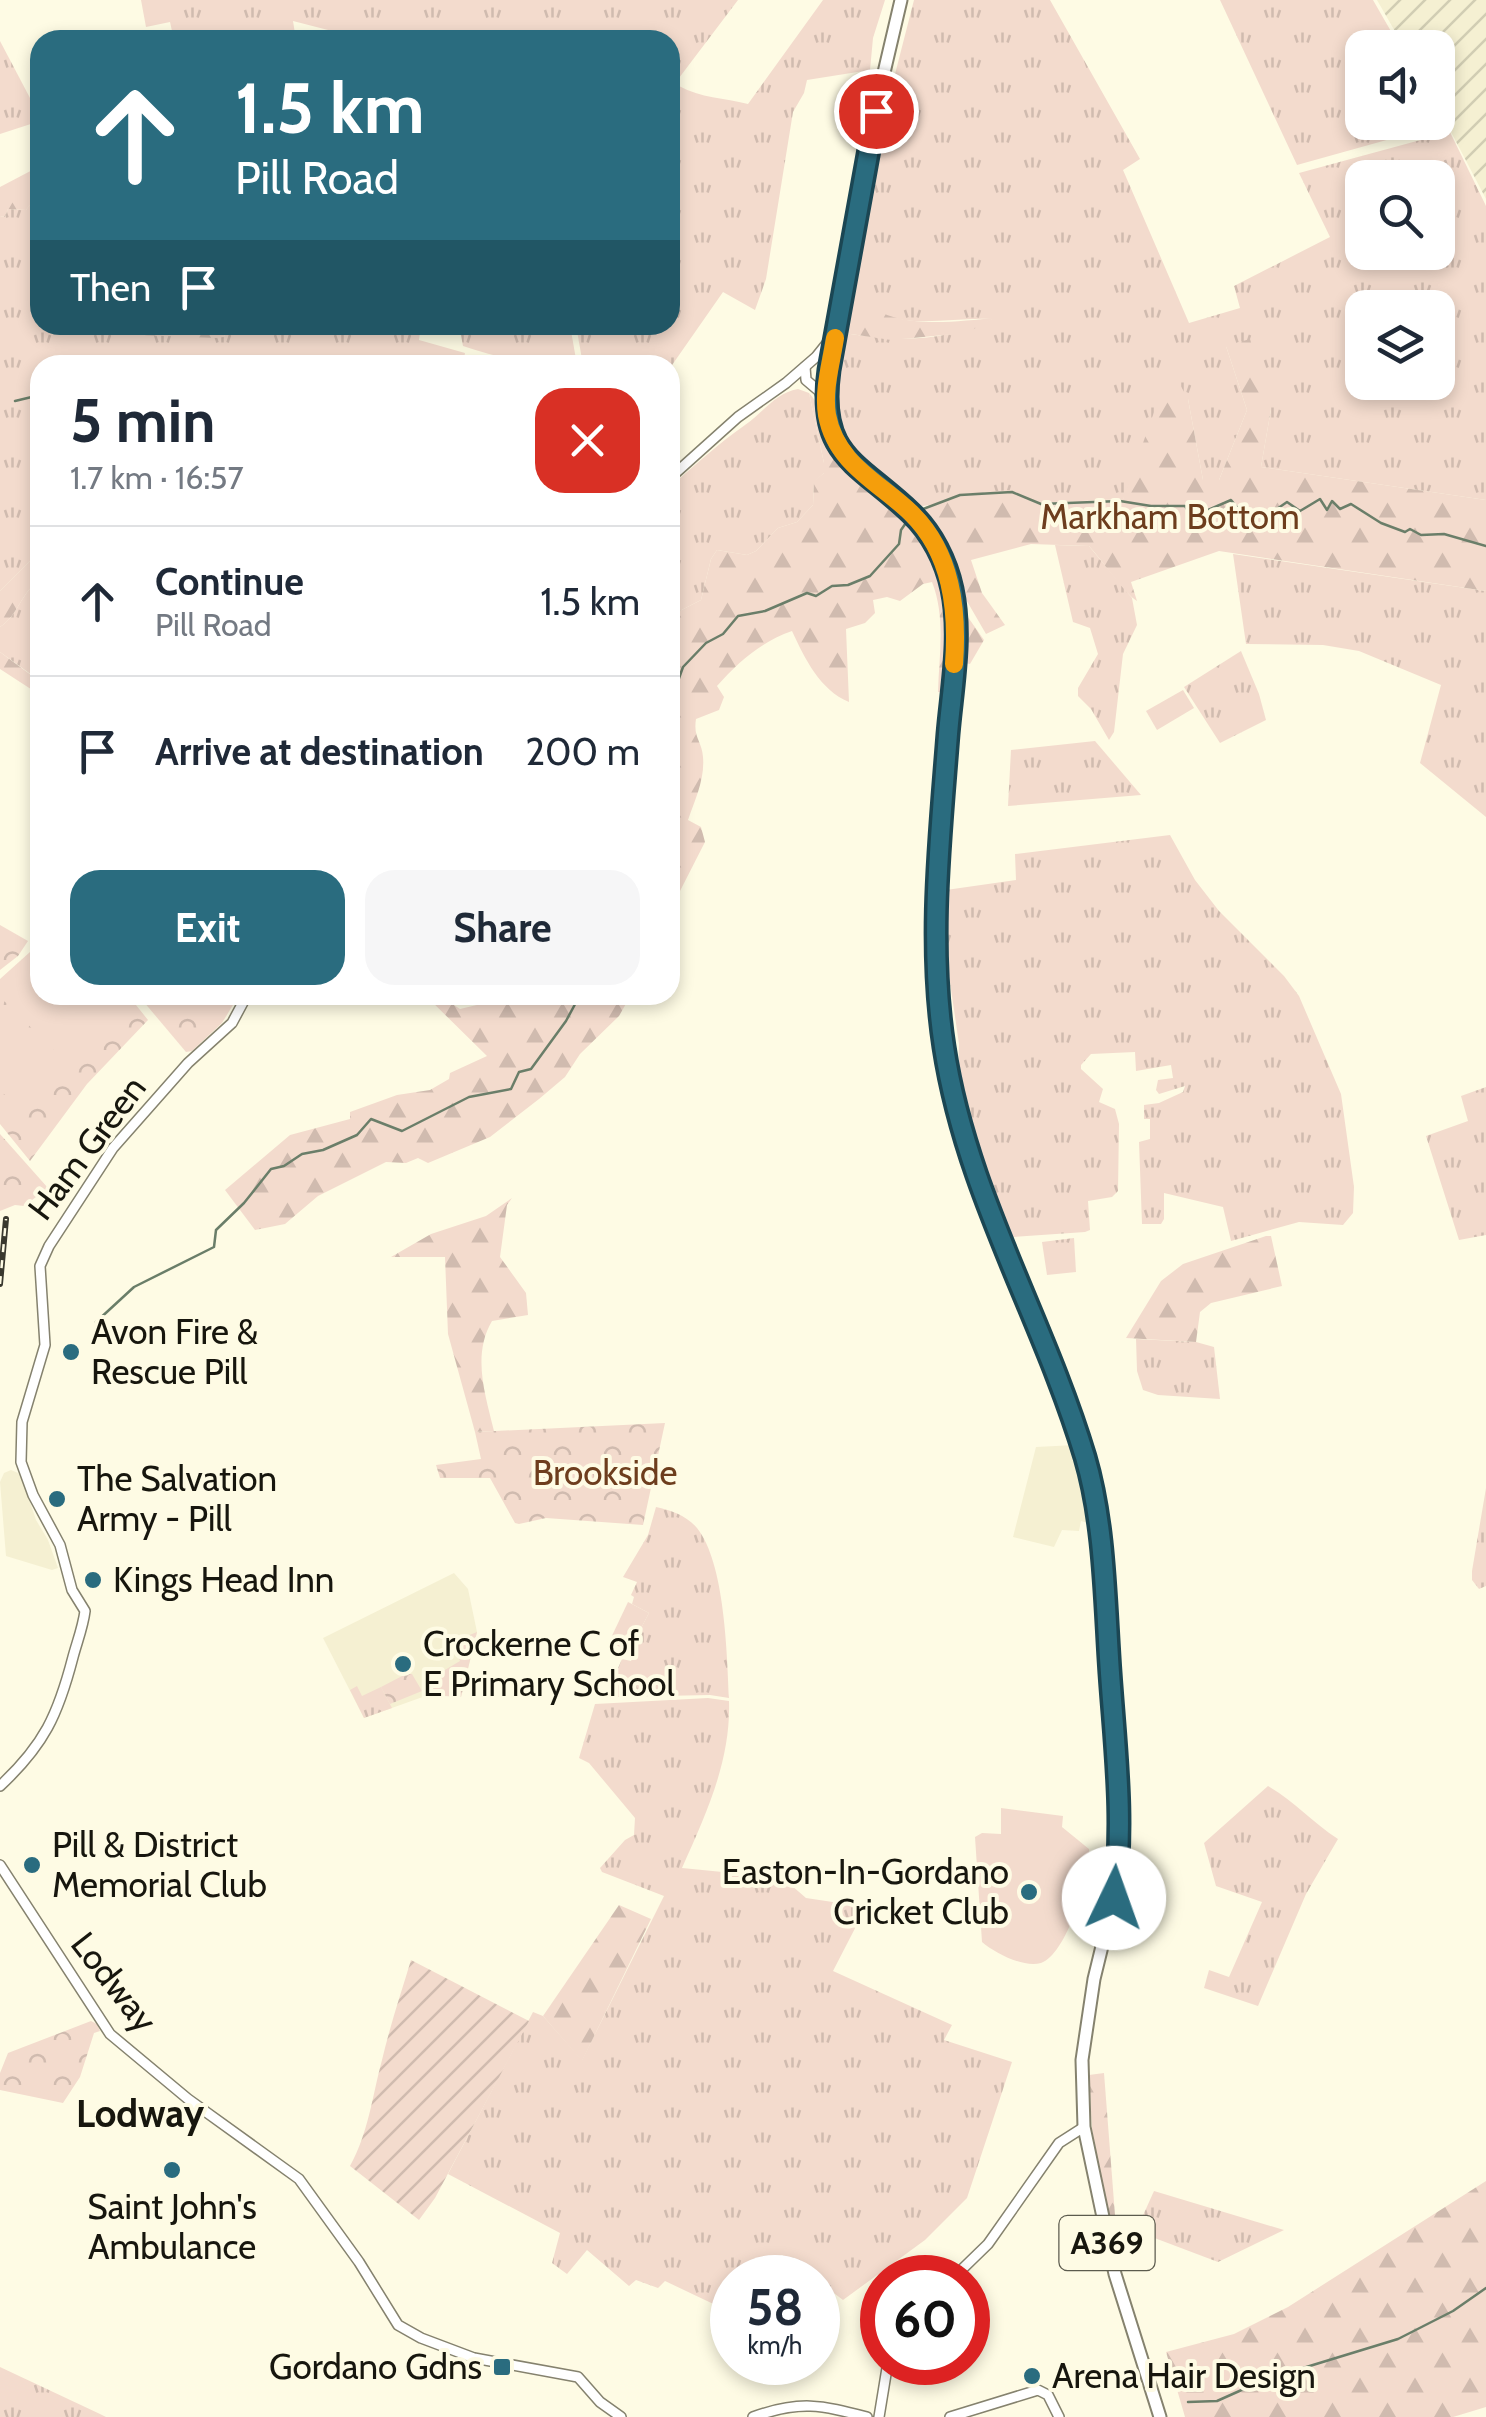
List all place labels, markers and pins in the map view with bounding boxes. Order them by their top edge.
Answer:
pin [834,69,919,154]
place label: Avon Fire & Rescue Pill [91,1310,258,1393]
marker: Avon Fire & Rescue Pill [60,1341,82,1363]
place label: The Salvation Army - Pill [77,1457,277,1540]
marker: The Salvation Army - Pill [46,1488,68,1510]
place label: Kings Head Inn [113,1558,334,1601]
marker: Kings Head Inn [82,1569,104,1591]
place label: Crockerne C of E Primary School [423,1622,675,1705]
marker: Crockerne C of E Primary School [392,1653,414,1675]
place label: Pill & District Memorial Club [52,1823,267,1906]
place label: Easton-In-Gordano Cricket Club [722,1850,1009,1933]
marker: Pill & District Memorial Club [21,1854,43,1876]
marker: Easton-In-Gordano Cricket Club [1018,1881,1040,1903]
marker: Saint John's Ambulance [161,2159,183,2181]
place label: Saint John's Ambulance [87,2185,257,2268]
place label: Gordano Gdns [269,2345,482,2388]
place label: Arena Hair Design [1052,2354,1316,2397]
marker: Gordano Gdns [491,2356,513,2378]
marker: Arena Hair Design [1021,2365,1043,2387]

